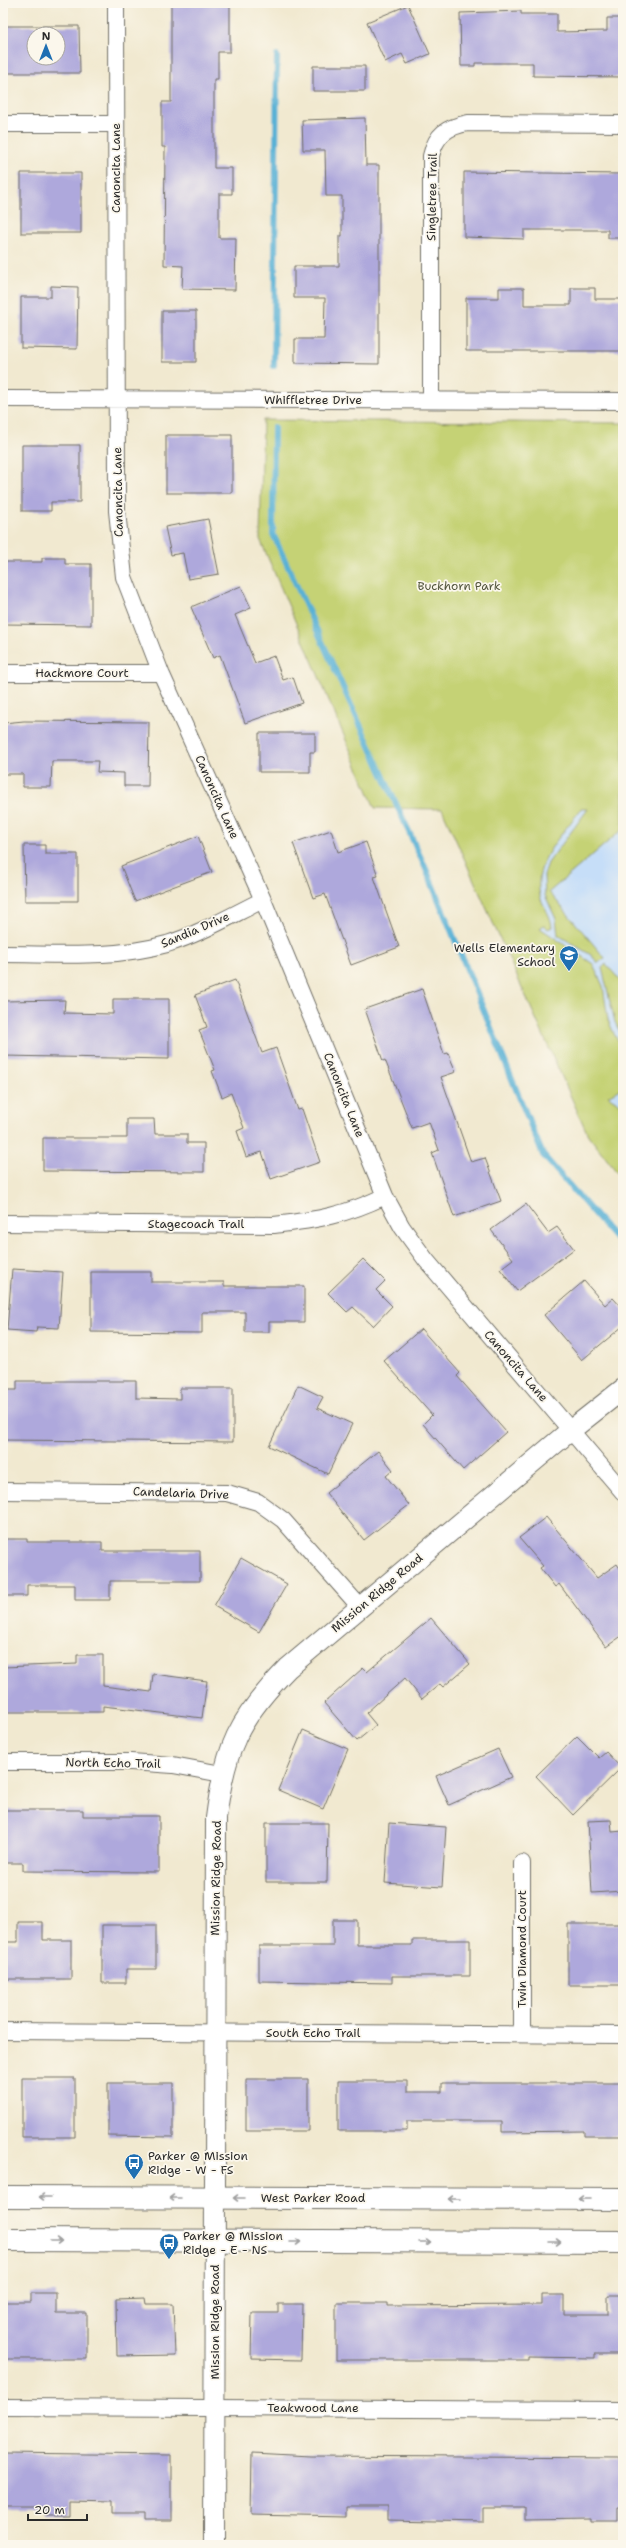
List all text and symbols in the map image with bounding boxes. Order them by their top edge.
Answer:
north arrow [26,26,66,66]
text: N [42,29,51,44]
street label: Canoncita Lane [108,123,124,213]
street label: Singletree Trail [423,153,441,241]
street label: Whiffletree Drive [264,392,362,408]
street label: Canoncita Lane [109,447,127,537]
park label: Buckhorn Park [417,578,501,594]
street label: Hackmore Court [35,665,129,681]
street label: Canoncita Lane [191,753,243,842]
street label: Sandia Drive [158,908,232,952]
place label: Wells Elementary School [454,940,555,970]
school or university icon: Wells Elementary School [558,944,580,972]
street label: Canoncita Lane [320,1050,368,1140]
street label: Stagecoach Trail [148,1216,245,1232]
street label: Canoncita Lane [480,1327,552,1405]
street label: Candelaria Drive [132,1483,230,1503]
street label: Mission Ridge Road [328,1550,427,1636]
street label: North Echo Trail [65,1754,161,1772]
street label: Mission Ridge Road [207,1820,225,1936]
street label: Twin Diamond Court [514,1890,530,2008]
street label: South Echo Trail [266,2025,361,2041]
place label: Parker @ Mission Ridge - W - FS [148,2148,248,2178]
bus stop icon: Parker @ Mission Ridge - W - FS [123,2152,145,2180]
street label: West Parker Road [261,2190,366,2206]
one-way arrow [39,2193,52,2201]
one-way arrow [169,2194,182,2202]
one-way arrow [233,2194,246,2202]
one-way arrow [448,2195,461,2203]
one-way arrow [578,2195,591,2203]
place label: Parker @ Mission Ridge - E - NS [183,2228,283,2258]
bus stop icon: Parker @ Mission Ridge - E - NS [158,2232,180,2260]
one-way arrow [49,2237,62,2245]
one-way arrow [288,2238,301,2246]
one-way arrow [418,2238,431,2246]
one-way arrow [548,2238,561,2246]
street label: Mission Ridge Road [207,2264,223,2380]
street label: Teakwood Lane [267,2400,359,2416]
scale bar [28,2496,87,2522]
text: 20 m [34,2502,65,2518]

